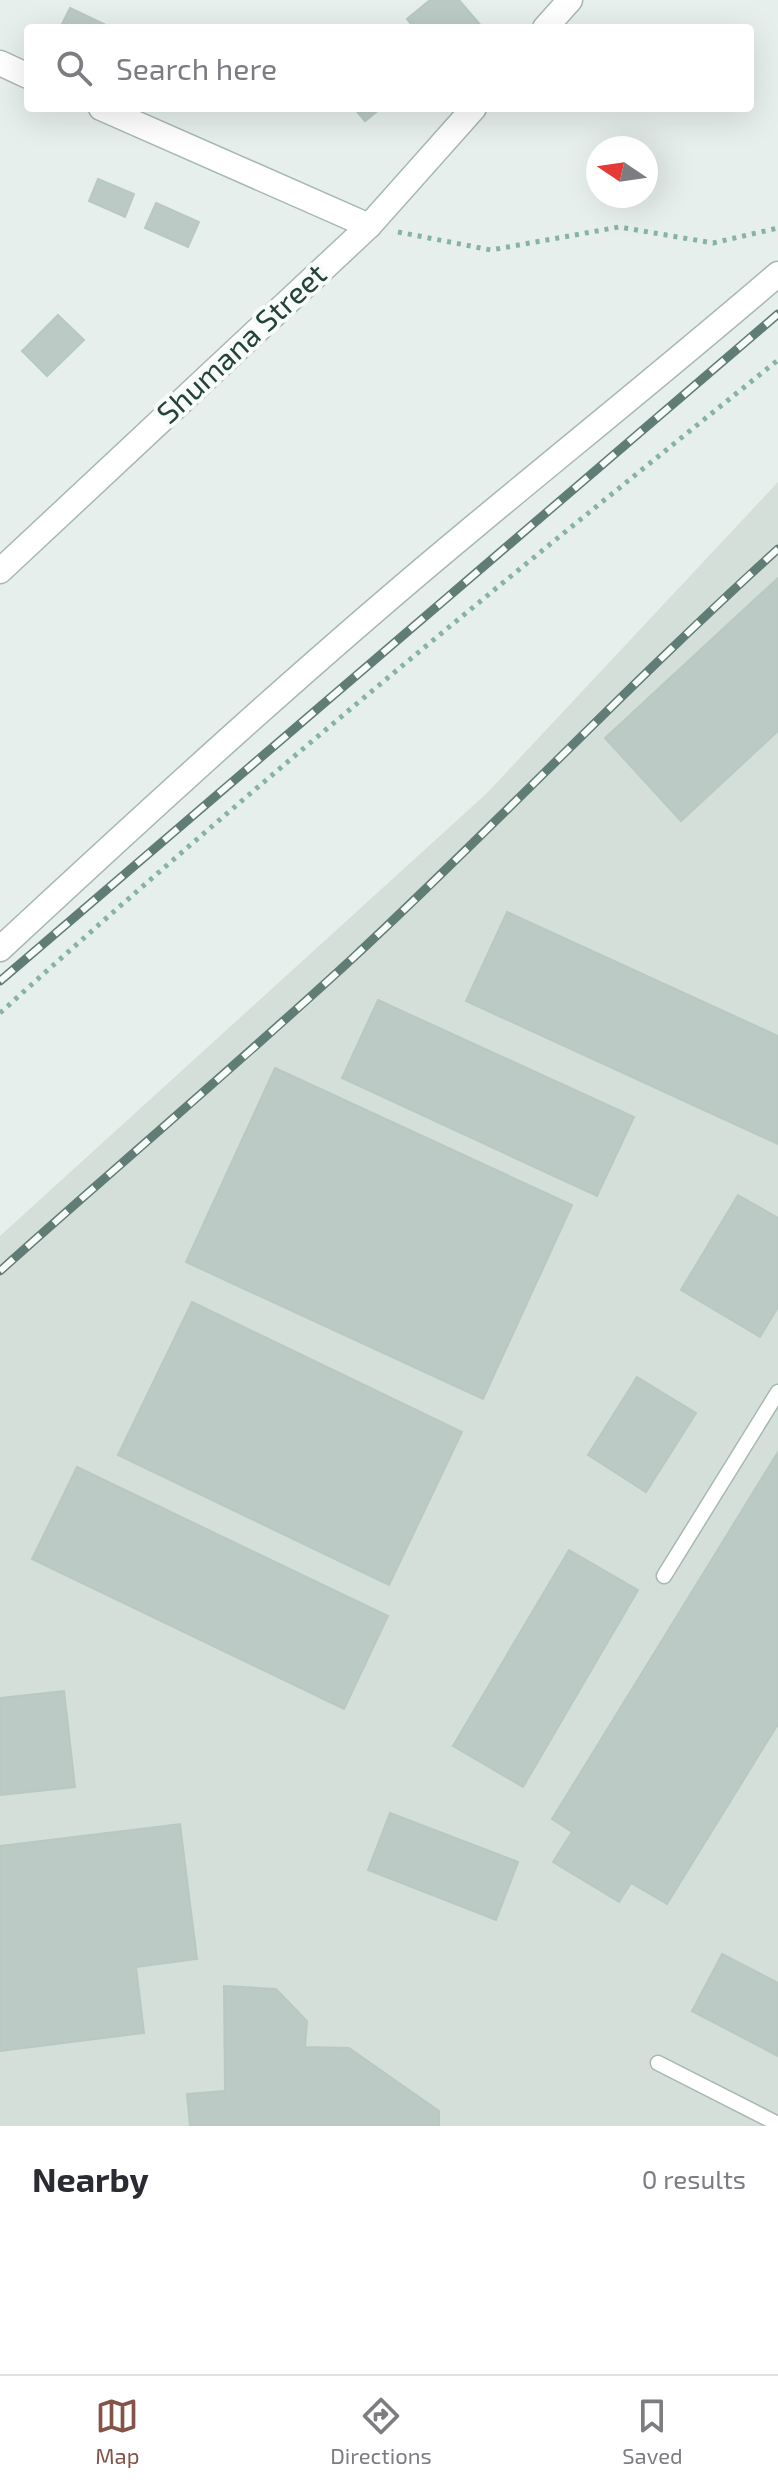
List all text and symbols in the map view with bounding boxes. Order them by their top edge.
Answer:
search box [24,24,754,112]
icon: search [52,46,96,90]
text: Search here [116,50,277,86]
north arrow [586,136,658,208]
street label: Shumana Street [149,255,333,430]
text: Nearby [32,2158,149,2199]
text: 0 results [642,2163,746,2194]
tab: Map [95,2394,139,2468]
tab: Directions [330,2394,432,2468]
tab: Saved [622,2394,683,2468]

